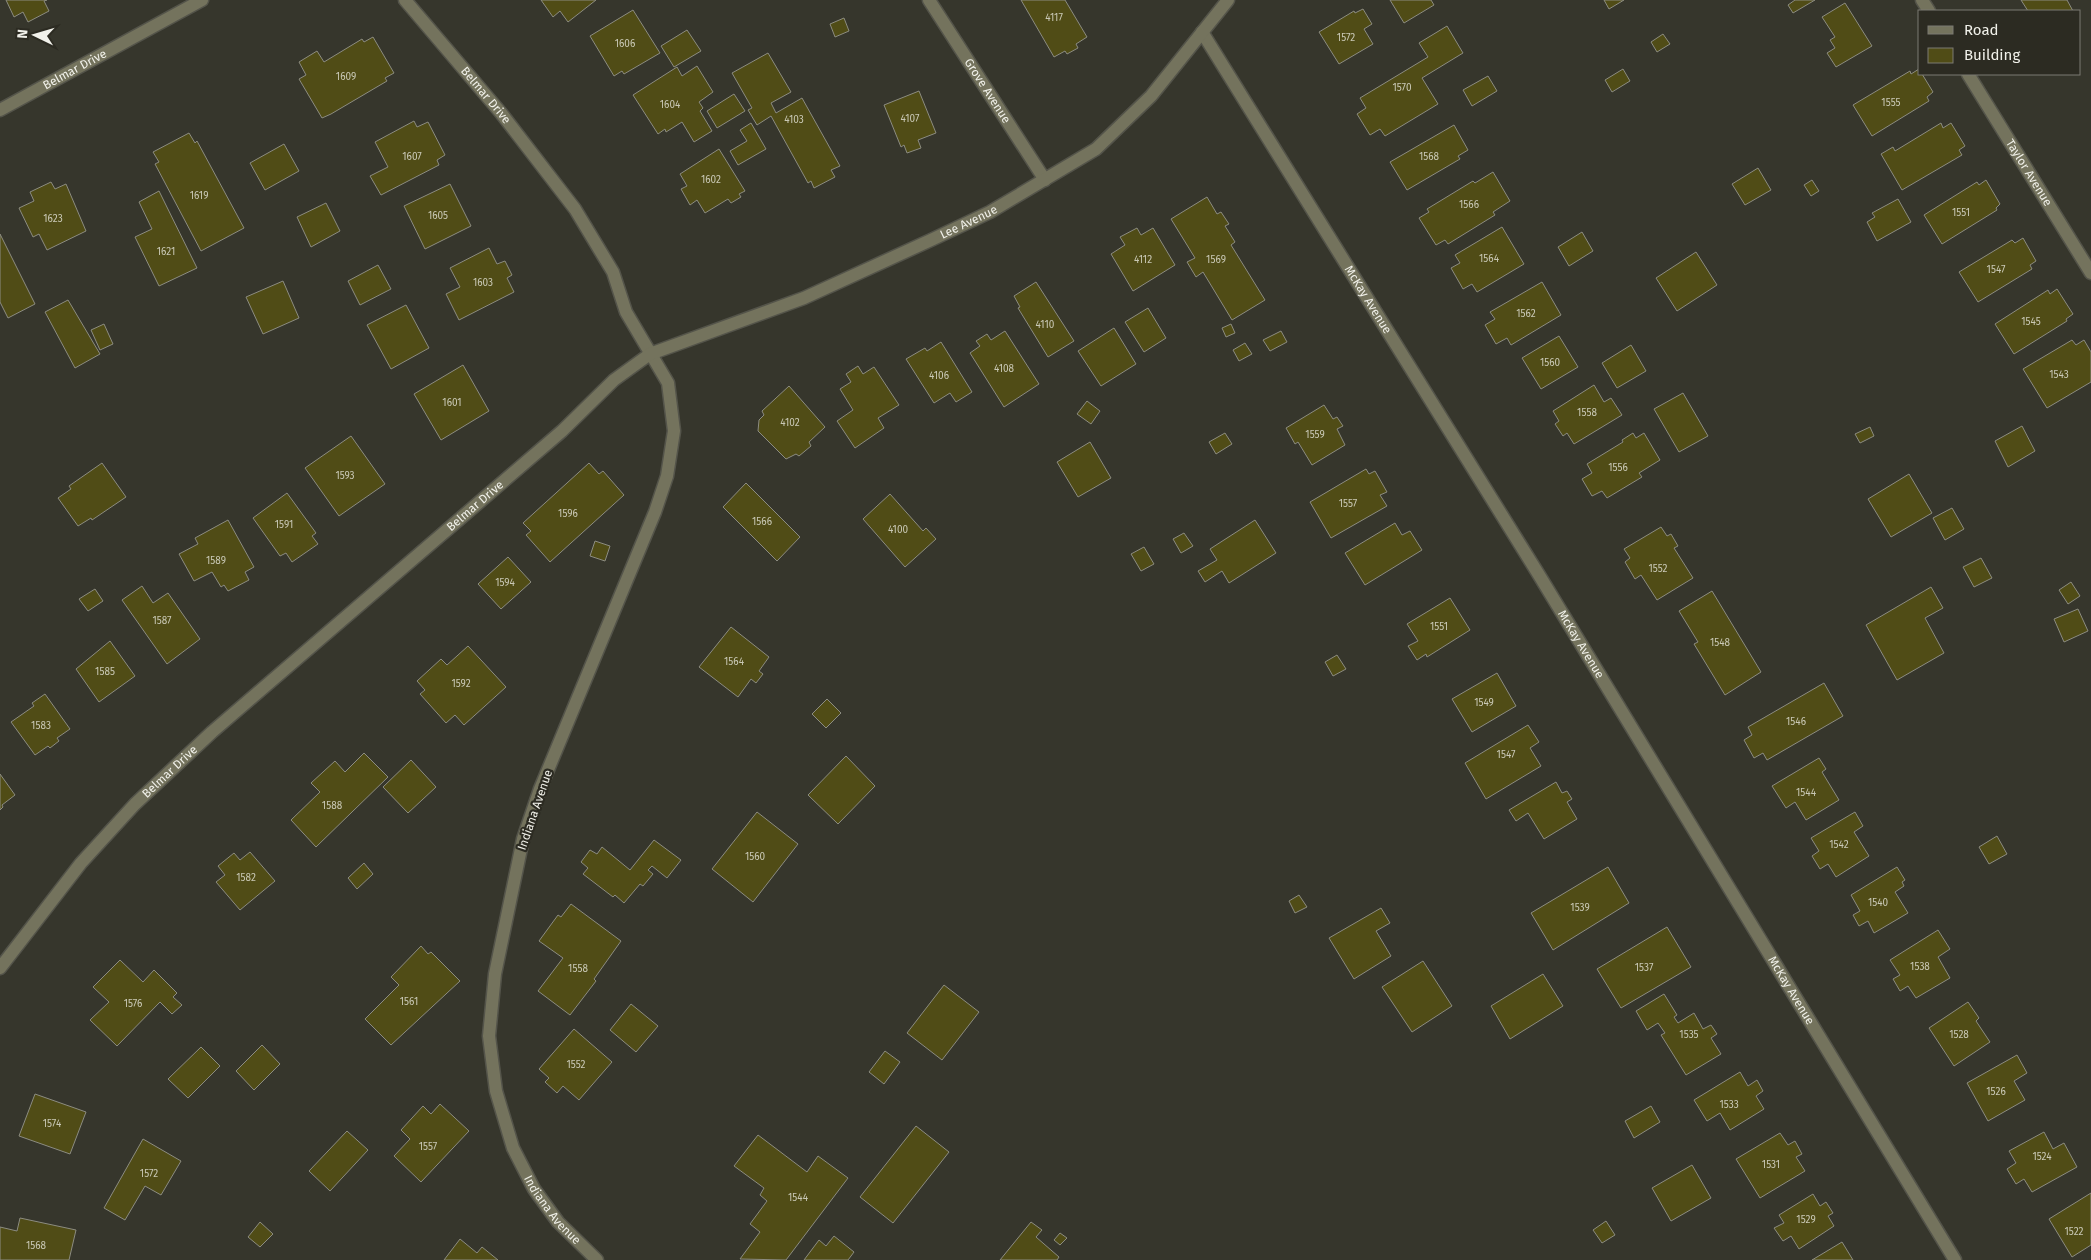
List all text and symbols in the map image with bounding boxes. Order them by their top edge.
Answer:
north arrow [10,10,60,60]
legend [1918,10,2081,75]
house number: 4117 [1045,12,1063,24]
text: Road [1964,21,1999,39]
text: N [14,29,31,39]
house number: 1572 [1337,32,1355,44]
house number: 1606 [615,38,635,50]
street label: Belmar Drive [40,46,109,92]
text: Building [1964,46,2020,64]
street label: Grove Avenue [961,56,1014,126]
street label: Belmar Drive [458,64,514,127]
house number: 1609 [336,71,356,83]
house number: 1570 [1393,82,1412,94]
house number: 1555 [1881,97,1901,109]
house number: 1604 [660,99,681,111]
house number: 4107 [901,113,920,125]
house number: 4103 [784,114,804,126]
street label: Taylor Avenue [2003,137,2055,209]
house number: 1607 [402,151,422,163]
house number: 1568 [1419,151,1440,163]
house number: 1602 [701,174,721,186]
house number: 1619 [190,190,208,202]
house number: 1566 [1459,199,1479,211]
street label: Lee Avenue [938,202,1000,242]
house number: 1551 [1952,207,1970,219]
house number: 1605 [428,210,448,222]
house number: 1623 [43,213,63,225]
house number: 1621 [157,246,175,258]
house number: 1564 [1479,253,1500,265]
house number: 4112 [1134,254,1152,266]
house number: 1569 [1206,254,1226,266]
street label: McKay Avenue [1342,263,1394,336]
house number: 1547 [1987,264,2006,276]
house number: 1603 [473,277,493,289]
house number: 1562 [1516,308,1536,320]
house number: 1545 [2021,316,2041,328]
house number: 4110 [1036,319,1055,331]
house number: 1560 [1540,357,1561,369]
house number: 4108 [994,363,1015,375]
house number: 1543 [2049,369,2069,381]
house number: 4106 [929,370,949,382]
house number: 1601 [442,397,462,409]
house number: 1558 [1577,407,1597,419]
house number: 4102 [780,417,800,429]
house number: 1559 [1305,429,1325,441]
house number: 1556 [1608,462,1628,474]
house number: 1593 [335,470,355,482]
street label: Belmar Drive [444,478,506,534]
house number: 1557 [1339,498,1358,510]
house number: 1596 [558,508,578,520]
house number: 1566 [752,516,772,528]
house number: 1591 [275,519,293,531]
house number: 4100 [888,524,909,536]
house number: 1589 [206,555,226,567]
house number: 1552 [1648,563,1668,575]
house number: 1594 [495,577,516,589]
street label: McKay Avenue [1555,607,1607,681]
house number: 1587 [152,615,172,627]
house number: 1551 [1430,621,1448,633]
house number: 1548 [1710,637,1731,649]
house number: 1564 [724,656,745,668]
house number: 1585 [95,666,115,678]
house number: 1592 [451,678,471,690]
house number: 1549 [1474,697,1494,709]
house number: 1546 [1786,716,1806,728]
house number: 1583 [31,720,51,732]
street label: Belmar Drive [139,743,200,801]
house number: 1547 [1497,749,1516,761]
street label: Indiana Avenue [515,768,555,852]
house number: 1544 [1796,787,1817,799]
house number: 1588 [322,800,343,812]
house number: 1542 [1829,839,1849,851]
house number: 1560 [745,851,766,863]
house number: 1582 [236,872,256,884]
house number: 1540 [1868,897,1889,909]
house number: 1539 [1570,902,1590,914]
street label: McKay Avenue [1765,954,1817,1027]
house number: 1538 [1910,961,1930,973]
house number: 1537 [1635,962,1654,974]
house number: 1558 [568,963,588,975]
house number: 1561 [400,996,418,1008]
house number: 1576 [124,998,142,1010]
house number: 1535 [1679,1029,1699,1041]
house number: 1528 [1949,1029,1969,1041]
house number: 1552 [566,1059,586,1071]
house number: 1526 [1986,1086,2006,1098]
house number: 1533 [1719,1099,1739,1111]
house number: 1574 [43,1118,62,1130]
house number: 1557 [419,1141,438,1153]
house number: 1524 [2032,1151,2052,1163]
house number: 1531 [1762,1159,1780,1171]
house number: 1572 [140,1168,158,1180]
street label: Indiana Avenue [521,1173,584,1247]
house number: 1544 [788,1192,809,1204]
house number: 1529 [1796,1214,1816,1226]
house number: 1522 [2064,1226,2084,1238]
house number: 1568 [26,1240,47,1252]

